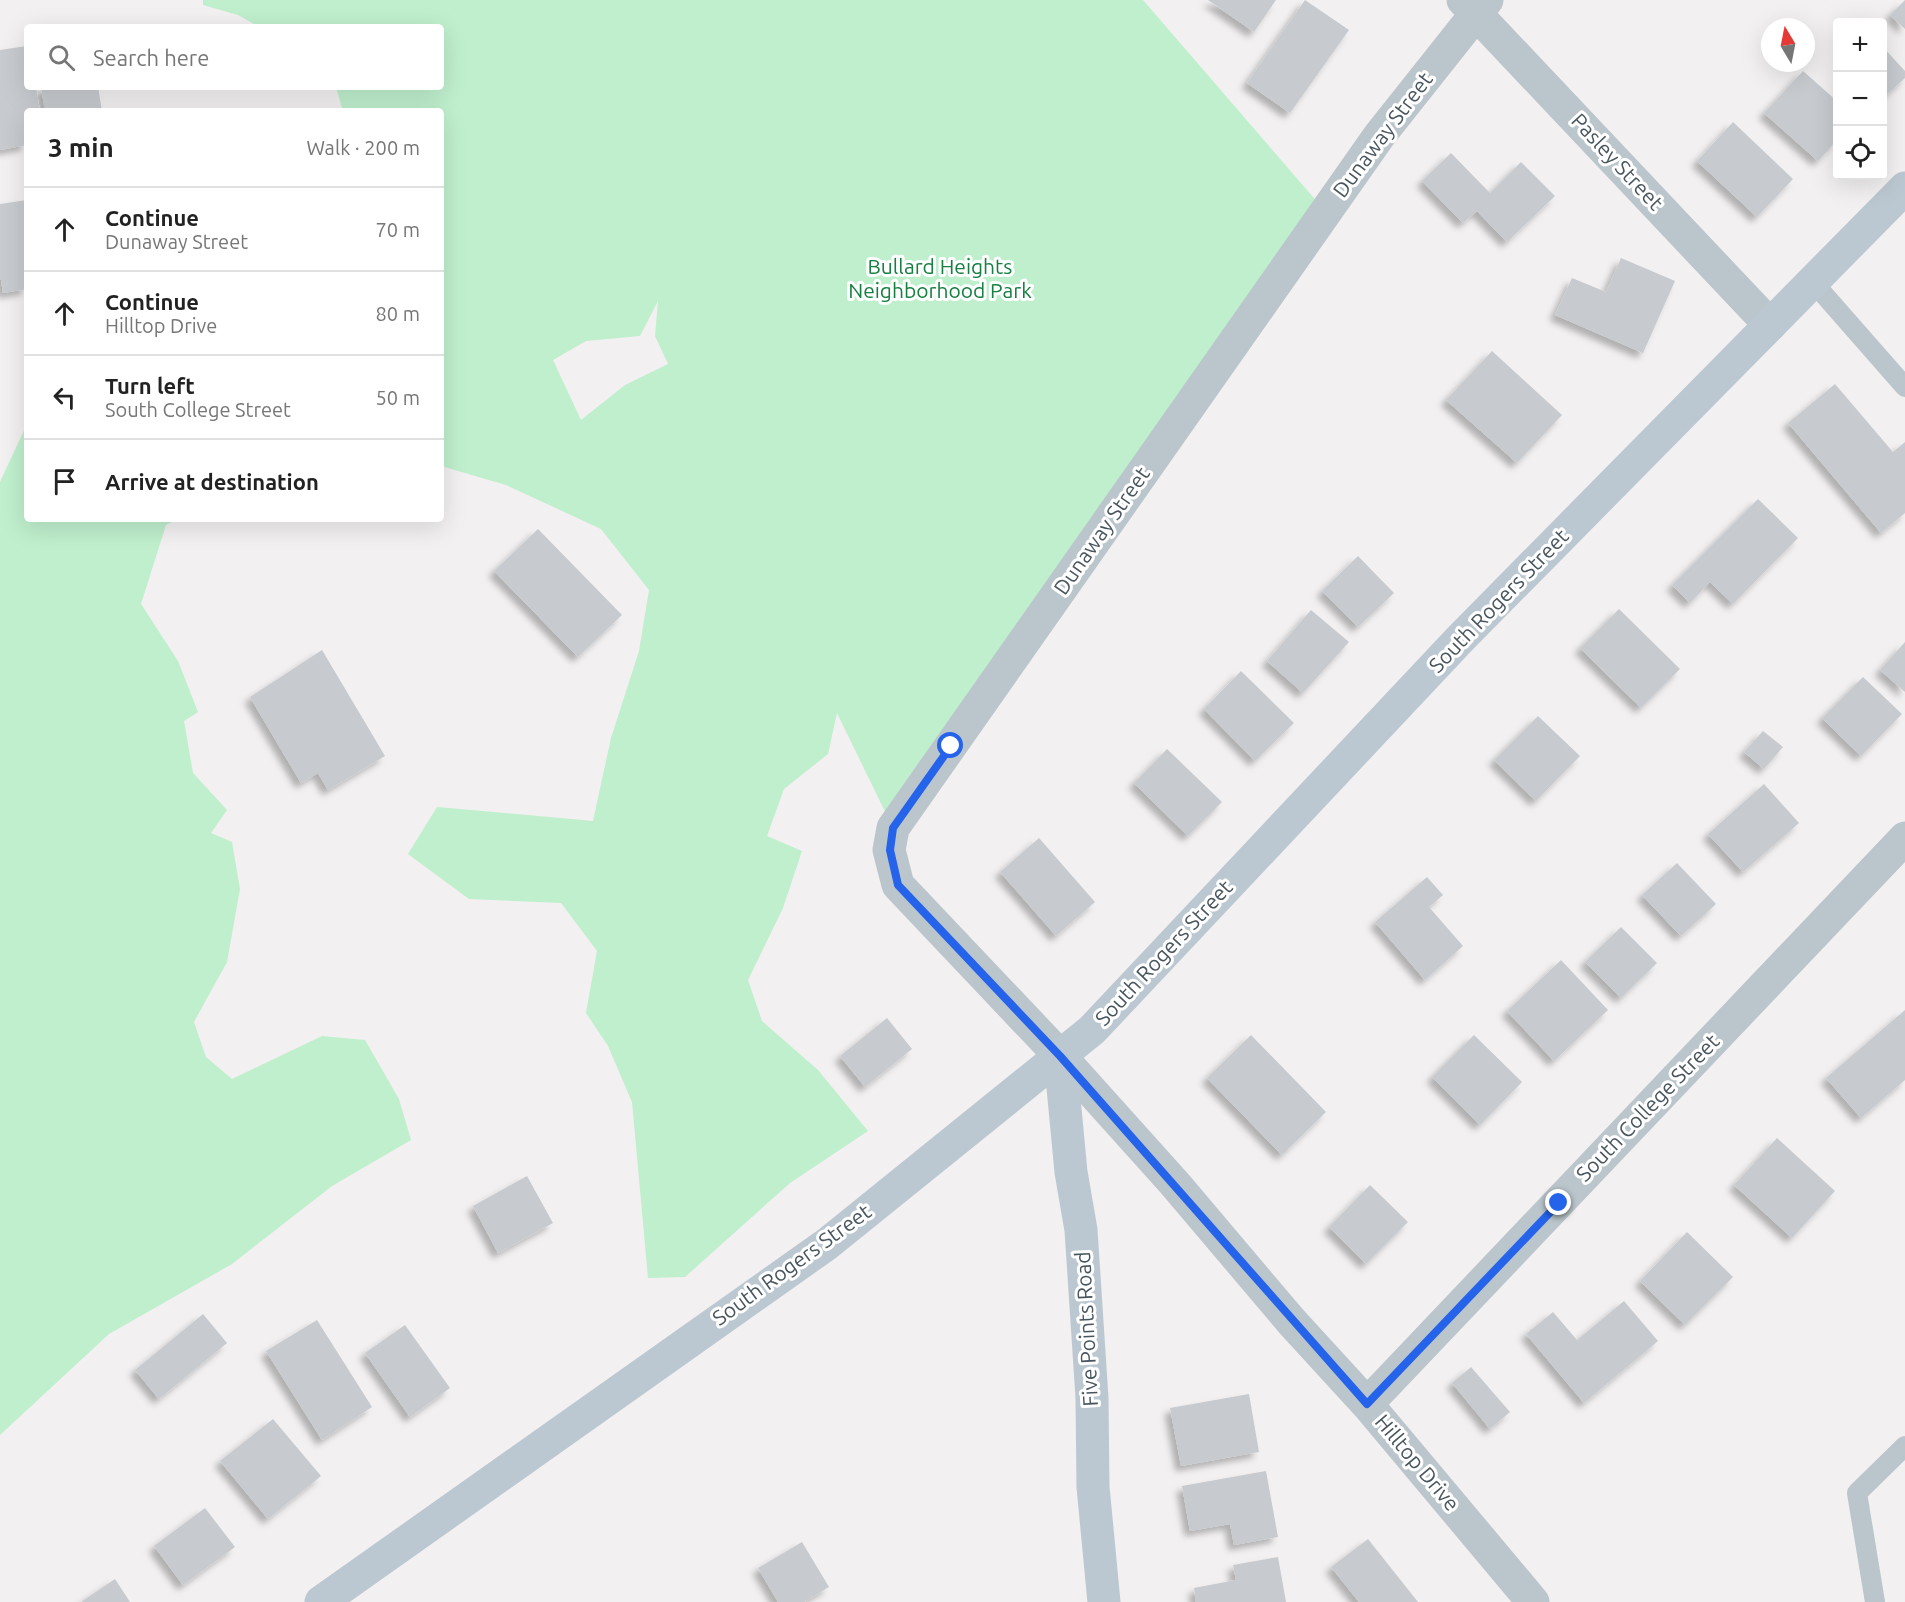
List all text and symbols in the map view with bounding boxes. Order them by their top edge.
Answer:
north arrow [1761,18,1815,72]
map controls [1833,18,1887,180]
button: + [1833,18,1887,72]
search box [24,24,444,90]
icon: search [45,41,78,74]
text: Search here [93,45,209,70]
street label: Dunaway Street [1327,67,1437,202]
button: − [1833,72,1887,126]
street label: Pasley Street [1567,108,1668,214]
button: locate [1833,126,1887,180]
text: 3 min [48,133,114,162]
text: Walk · 200 m [307,136,420,159]
text: Continue [105,205,199,230]
icon: ahead [48,213,81,246]
text: 70 m [376,218,420,241]
text: Dunaway Street [105,230,248,253]
park label: Bullard Heights Neighborhood Park [848,254,1032,302]
text: Continue [105,289,199,314]
icon: ahead [48,297,81,330]
text: 80 m [376,302,420,325]
text: Hilltop Drive [105,314,217,337]
text: Turn left [105,373,195,398]
icon: left [48,381,81,414]
text: 50 m [376,386,420,409]
text: South College Street [105,398,291,421]
street label: Dunaway Street [1048,462,1154,599]
icon: arrive [48,465,81,498]
text: Arrive at destination [105,469,319,494]
street label: South Rogers Street [1424,524,1573,677]
route start [937,732,963,758]
street label: South Rogers Street [1090,875,1237,1030]
street label: South College Street [1571,1029,1724,1186]
route end [1545,1189,1571,1215]
street label: South Rogers Street [708,1199,875,1330]
street label: Five Points Road [1070,1251,1102,1407]
street label: Hilltop Drive [1371,1409,1465,1515]

